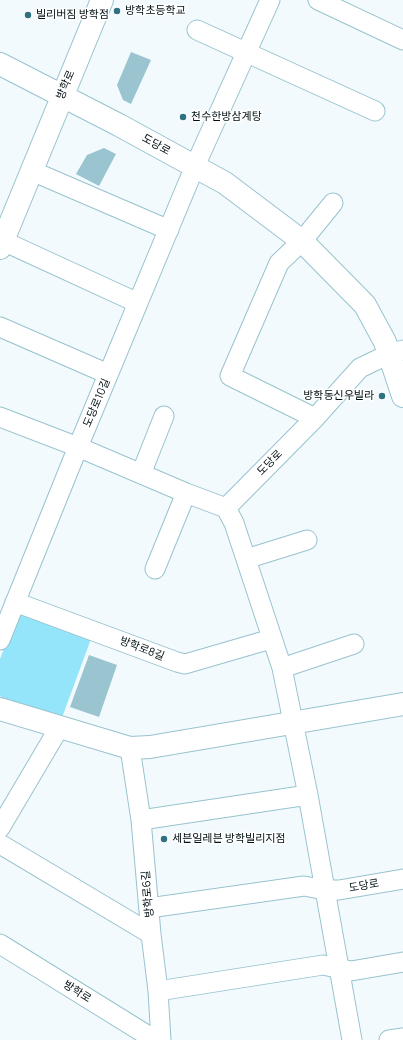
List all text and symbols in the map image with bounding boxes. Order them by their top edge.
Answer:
place label: 방학초등학교 [125,4,186,18]
marker: 방학초등학교 [112,6,122,16]
place label: 빌리버짐 방학점 [36,8,109,22]
marker: 빌리버짐 방학점 [23,10,33,20]
street label: 방학로 [54,68,78,102]
place label: 천수한방삼계탕 [191,110,262,124]
marker: 천수한방삼계탕 [178,112,188,122]
street label: 도당로 [140,132,172,158]
street label: 도당로10길 [81,377,113,429]
place label: 방학동신우빌라 [303,389,374,403]
marker: 방학동신우빌라 [377,391,387,401]
street label: 도당로 [255,448,285,478]
street label: 방학로8길 [118,634,166,664]
place label: 세븐일레븐 방학빌리지점 [172,832,286,846]
marker: 세븐일레븐 방학빌리지점 [159,834,169,844]
street label: 방학로6길 [139,870,157,918]
street label: 도당로 [348,877,380,895]
street label: 방학로 [61,978,93,1006]

